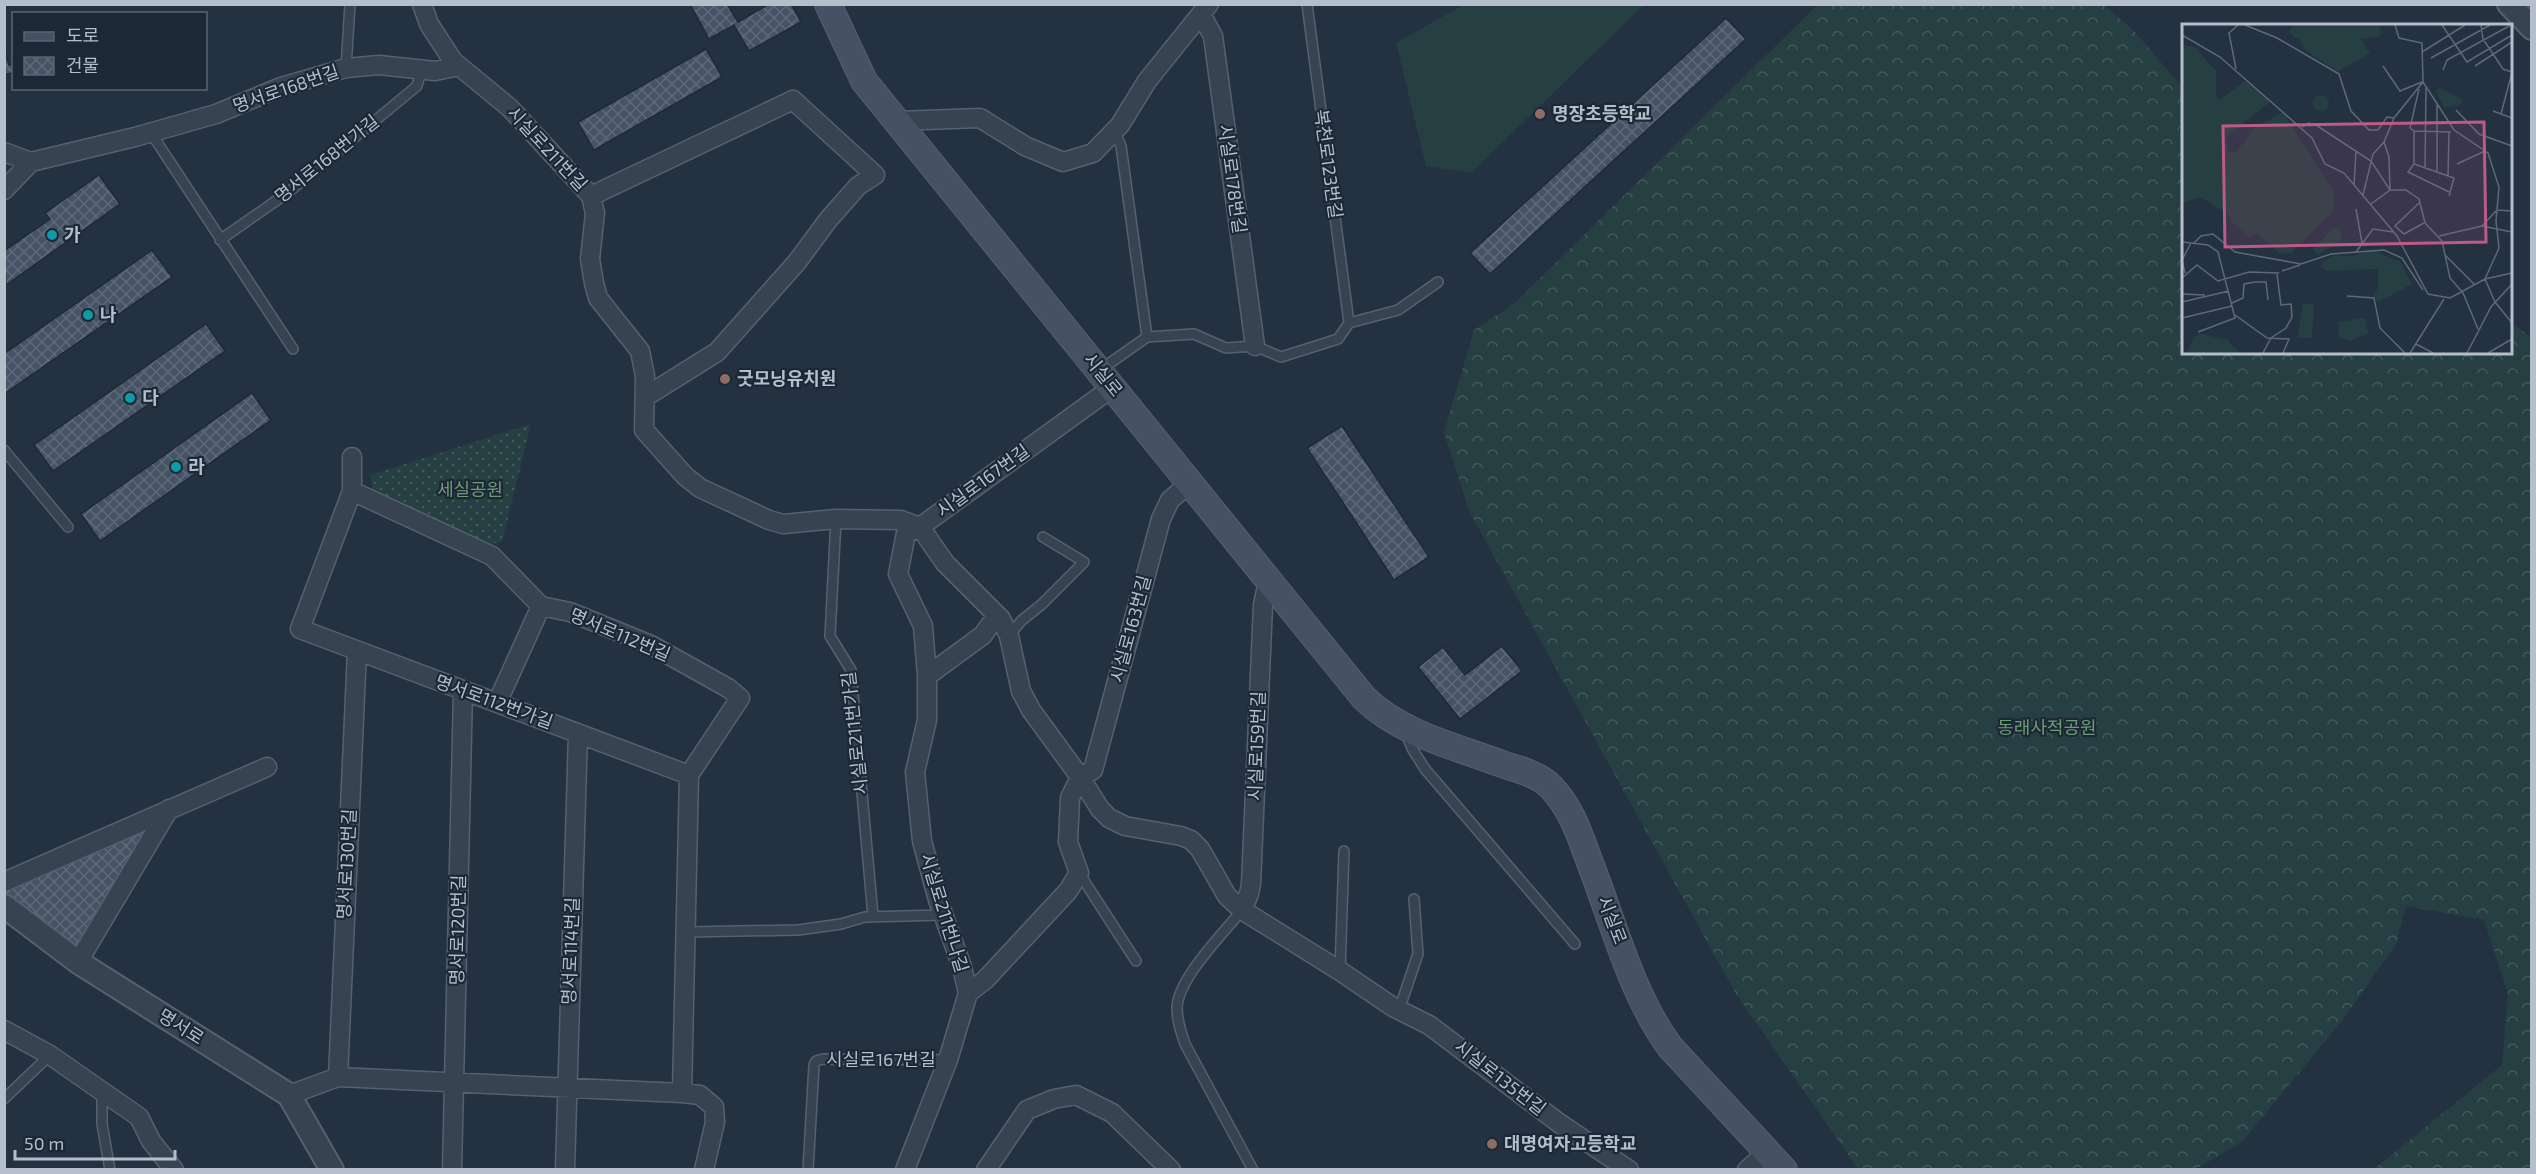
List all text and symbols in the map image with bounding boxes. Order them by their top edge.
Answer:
legend [12,12,207,90]
text: 도로 [66,24,99,46]
inset map [2182,24,2512,354]
text: 건물 [66,54,99,76]
street label: 명서로168번길 [230,60,342,117]
street label: 시실로211번길 [503,102,592,195]
place label: 명장초등학교 [1552,102,1651,124]
marker: 명장초등학교 [1533,107,1547,121]
street label: 복천로123번길 [1310,108,1348,220]
street label: 명서로168번가길 [270,109,383,207]
street label: 시실로178번길 [1214,123,1252,235]
place label: 가 [64,223,81,245]
marker: 가 [45,228,59,242]
place label: 나 [100,303,117,325]
marker: 나 [81,308,95,322]
street label: 시실로 [1080,348,1128,401]
place label: 굿모닝유치원 [737,367,836,389]
marker: 굿모닝유치원 [718,372,732,386]
place label: 다 [142,386,159,408]
marker: 다 [123,391,137,405]
street label: 시실로167번길 [932,439,1033,521]
place label: 라 [188,455,205,477]
marker: 라 [169,460,183,474]
park label: 세실공원 [437,478,503,500]
street label: 시실로163번길 [1105,573,1155,685]
street label: 명서로112번길 [567,603,674,665]
street label: 명서로112번가길 [432,670,556,733]
street label: 시실로211번가길 [837,670,871,796]
street label: 시실로159번길 [1243,691,1269,801]
park label: 동래사적공원 [1997,716,2097,738]
street label: 명서로130번길 [332,808,360,920]
street label: 시실로211번나길 [916,850,974,975]
street label: 명서로120번길 [445,874,469,986]
street label: 시실로 [1594,893,1632,947]
street label: 명서로114번길 [557,897,583,1005]
street label: 명서로 [155,1004,208,1049]
street label: 시실로135번길 [1451,1035,1551,1120]
street label: 시실로167번길 [826,1048,936,1070]
scale bar [15,1123,176,1161]
text: 50 m [24,1132,64,1154]
place label: 대명여자고등학교 [1504,1132,1636,1154]
marker: 대명여자고등학교 [1485,1137,1499,1151]

